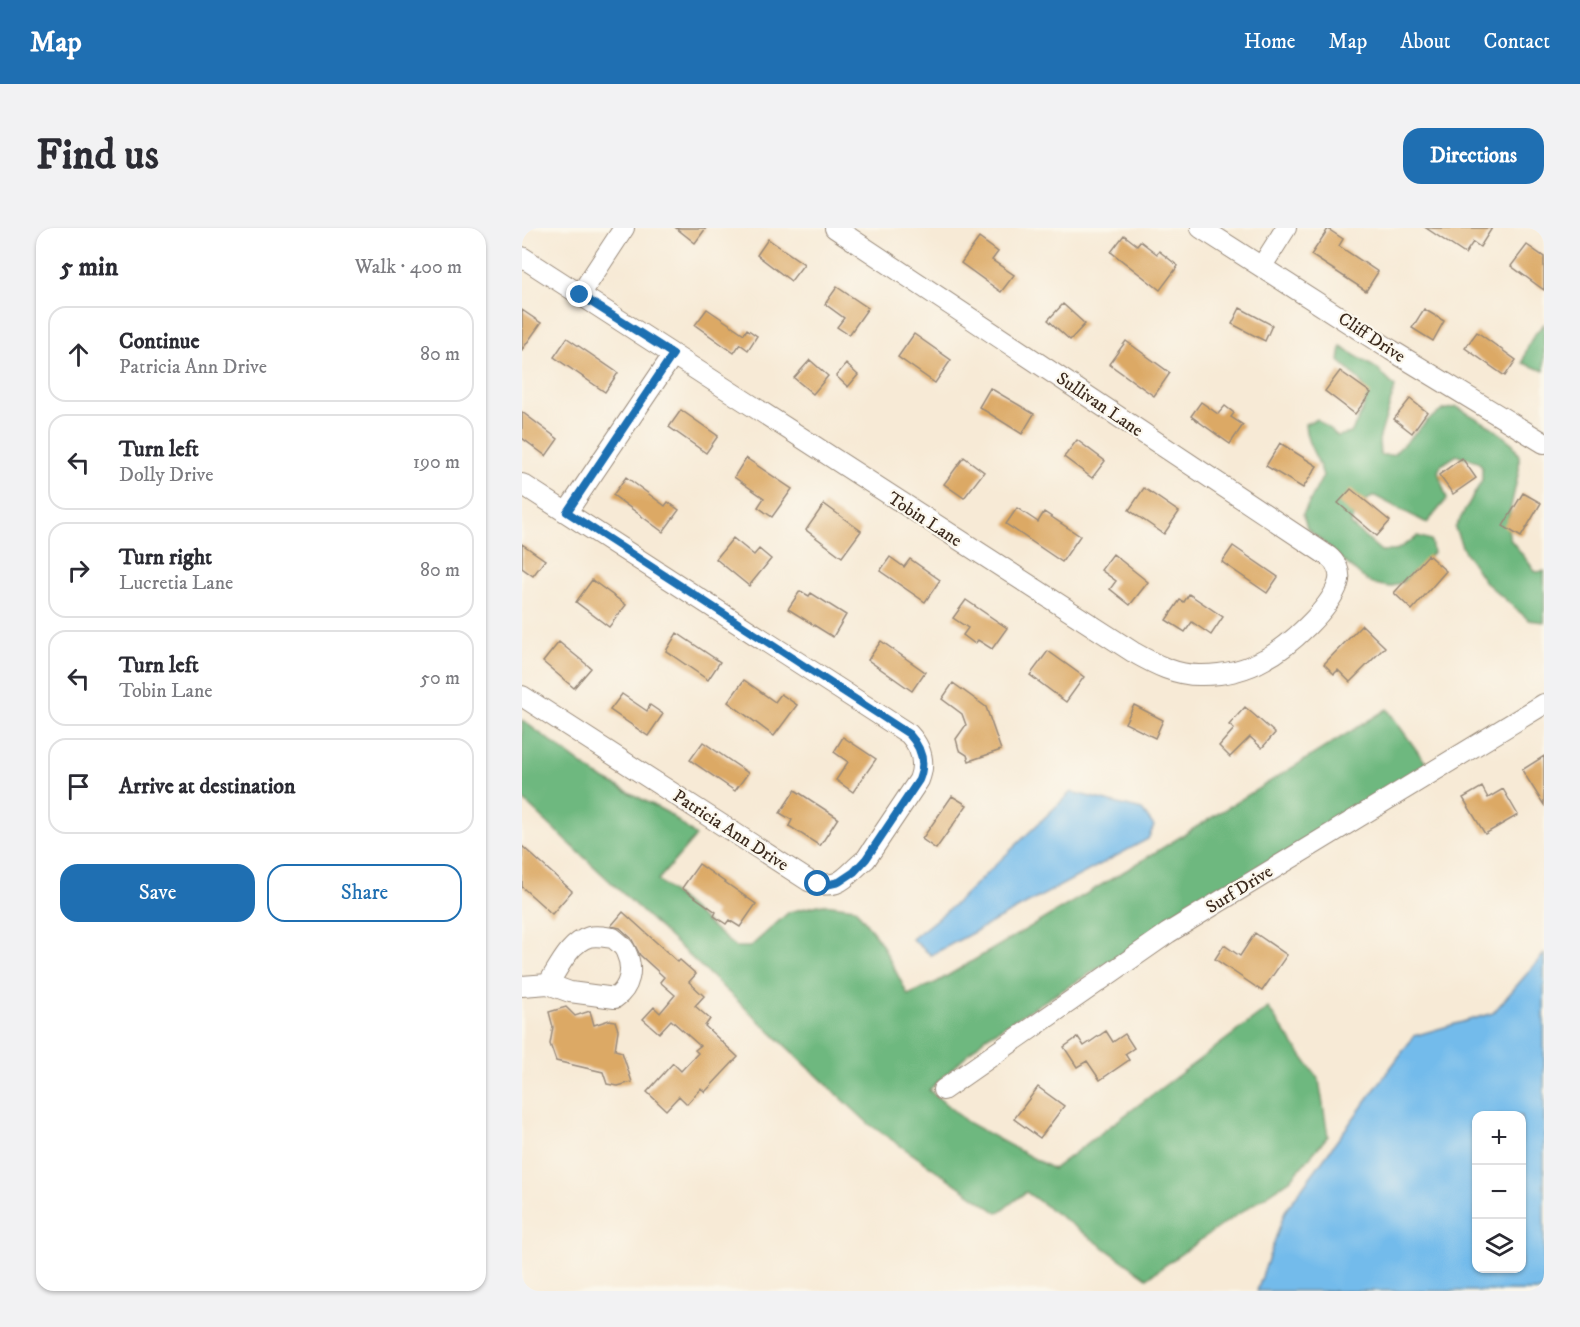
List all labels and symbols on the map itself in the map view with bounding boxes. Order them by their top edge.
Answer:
route end [566,281,592,307]
street label: Cliff Drive [1334,308,1409,368]
street label: Sullivan Lane [1052,368,1147,442]
street label: Tobin Lane [883,488,966,552]
street label: Patricia Ann Drive [669,785,792,876]
street label: Surf Drive [1202,861,1277,919]
route start [804,870,830,896]

